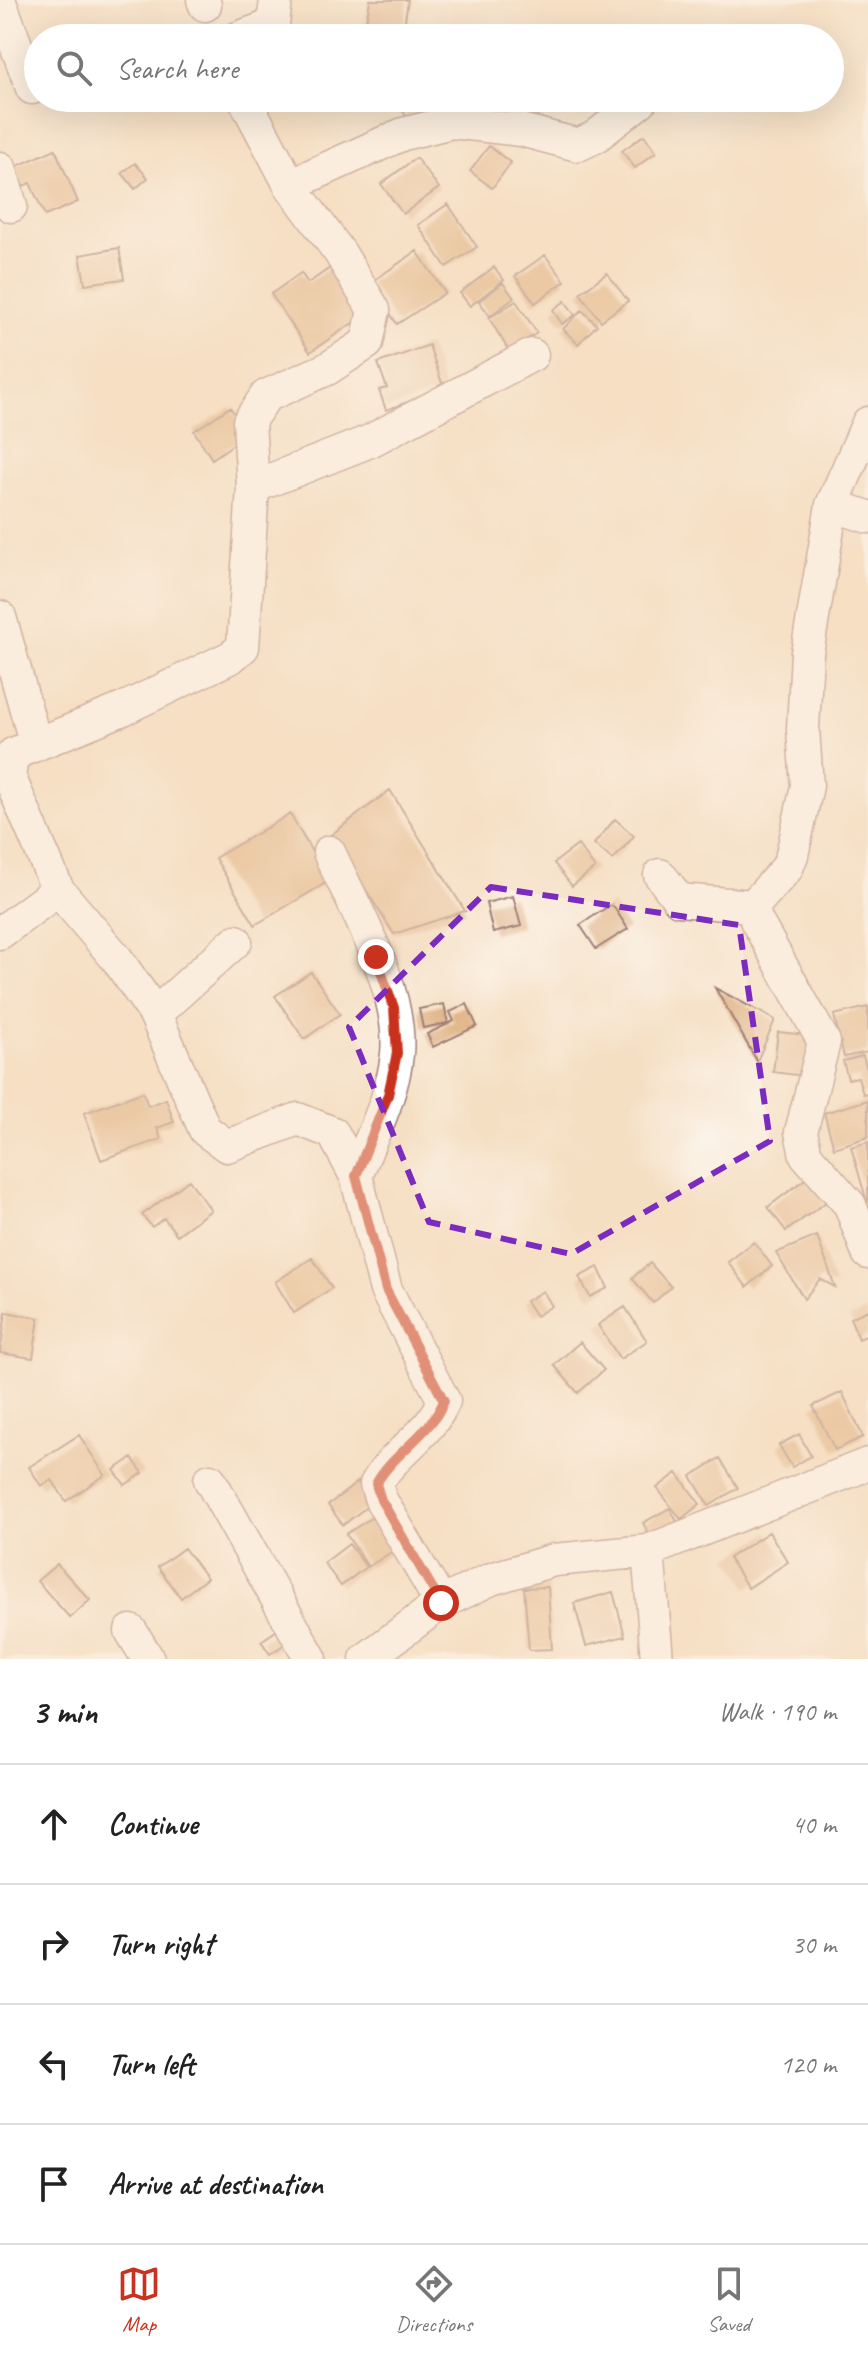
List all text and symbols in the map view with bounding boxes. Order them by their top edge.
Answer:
search box [24,24,844,112]
icon: search [52,46,96,90]
text: Search here [116,49,238,87]
route end [358,939,394,975]
route start [423,1585,459,1621]
text: 3 min [32,1690,97,1733]
text: Walk · 190 m [719,1695,836,1728]
icon: ahead [32,1802,76,1846]
text: Continue [108,1805,198,1843]
text: 40 m [792,1808,836,1841]
icon: right [32,1922,76,1966]
text: Turn right [108,1925,213,1963]
text: 30 m [792,1928,836,1961]
icon: left [32,2042,76,2086]
text: Turn left [108,2045,195,2083]
text: 120 m [780,2048,836,2081]
icon: arrive [32,2162,76,2206]
text: Arrive at destination [108,2165,323,2203]
tab: Map [117,2262,161,2338]
tab: Directions [396,2262,472,2338]
tab: Saved [707,2262,751,2338]

